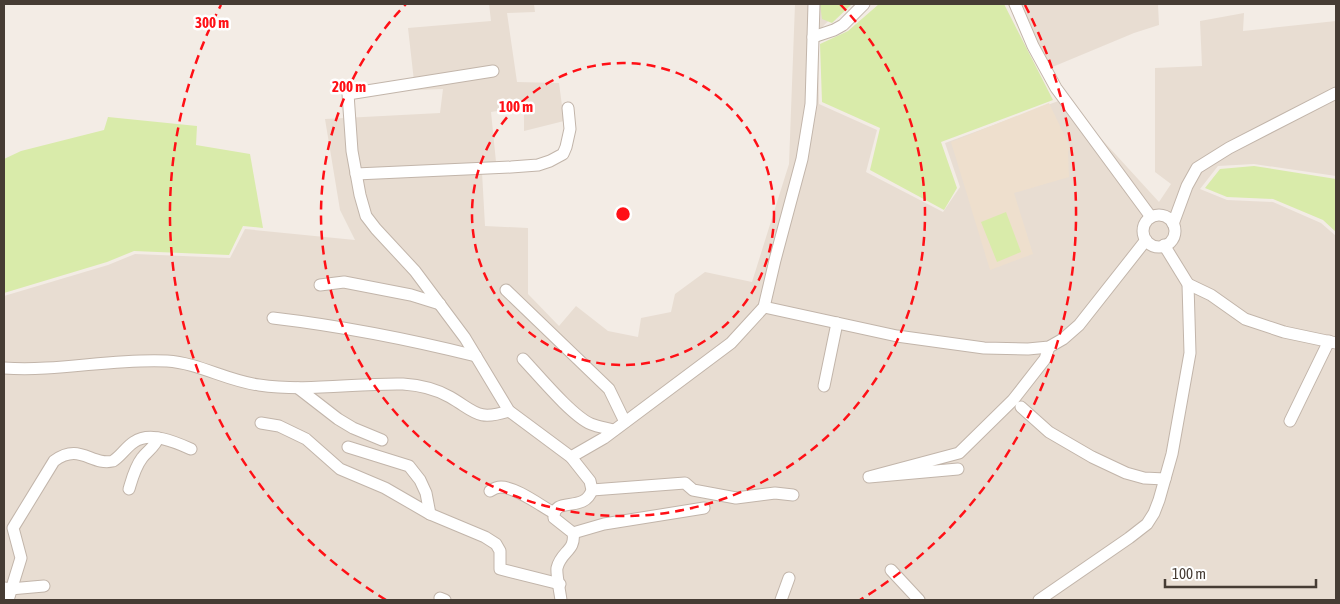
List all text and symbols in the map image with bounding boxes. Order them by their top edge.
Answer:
text: 300 m [195,14,229,31]
text: 200 m [332,78,366,95]
text: 100 m [499,98,533,115]
centre of rings [614,205,632,223]
scale bar [1165,556,1316,588]
text: 100 m [1172,565,1206,582]

